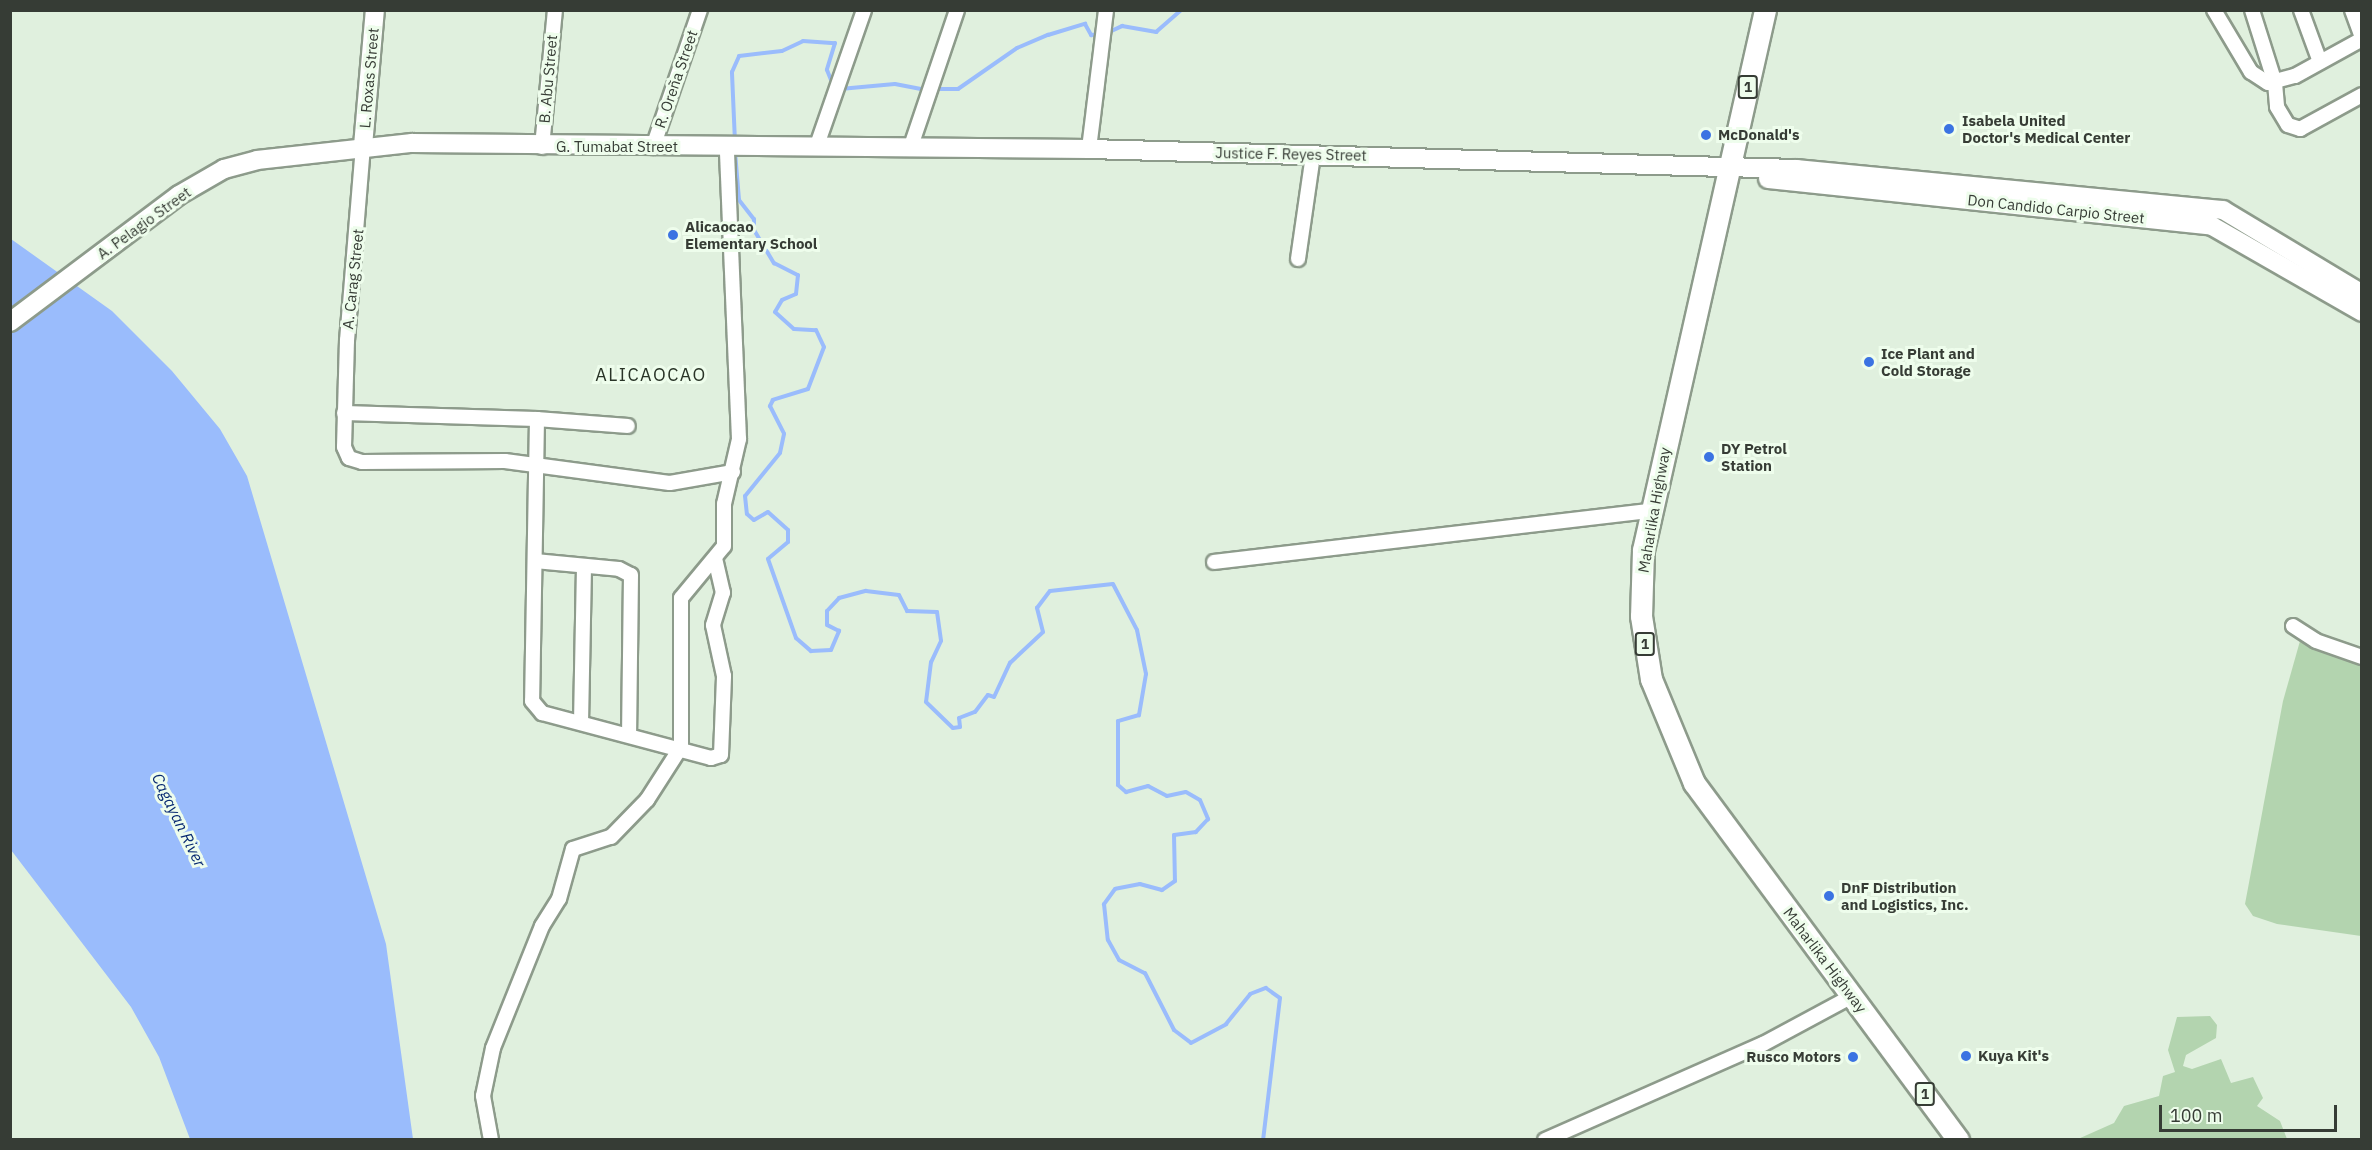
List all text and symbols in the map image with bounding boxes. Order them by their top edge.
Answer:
street label: L. Roxas Street [356,27,382,129]
street label: R. Oreña Street [651,28,701,130]
street label: B. Abu Street [535,34,561,124]
road number: 1 [1738,76,1758,98]
place label: Isabela United Doctor's Medical Center [1962,111,2130,146]
marker: Isabela United Doctor's Medical Center [1940,120,1958,138]
place label: McDonald's [1718,126,1800,144]
marker: McDonald's [1699,128,1713,142]
street label: G. Tumabat Street [556,138,678,156]
street label: Justice F. Reyes Street [1215,144,1367,164]
street label: A. Pelagio Street [94,183,194,263]
street label: Don Candido Carpio Street [1967,191,2145,227]
place label: Alicaocao Elementary School [685,217,817,252]
street label: A. Carag Street [339,228,367,330]
marker: Alicaocao Elementary School [666,228,680,242]
place label: Ice Plant and Cold Storage [1881,344,1975,379]
marker: Ice Plant and Cold Storage [1862,355,1876,369]
district label: ALICAOCAO [595,364,707,386]
place label: DY Petrol Station [1721,439,1787,474]
street label: Maharlika Highway [1634,446,1674,574]
marker: DY Petrol Station [1702,450,1716,464]
road number: 1 [1634,633,1656,655]
water label: Cagayan River [148,770,210,870]
place label: DnF Distribution and Logistics, Inc. [1841,878,1969,913]
marker: DnF Distribution and Logistics, Inc. [1822,889,1836,903]
street label: Maharlika Highway [1780,904,1870,1016]
place label: Kuya Kit's [1978,1047,2049,1065]
place label: Rusco Motors [1746,1048,1841,1066]
marker: Kuya Kit's [1959,1049,1973,1063]
marker: Rusco Motors [1846,1050,1860,1064]
road number: 1 [1914,1083,1936,1105]
scale bar [2162,1093,2340,1131]
text: 100 m [2170,1104,2222,1127]

